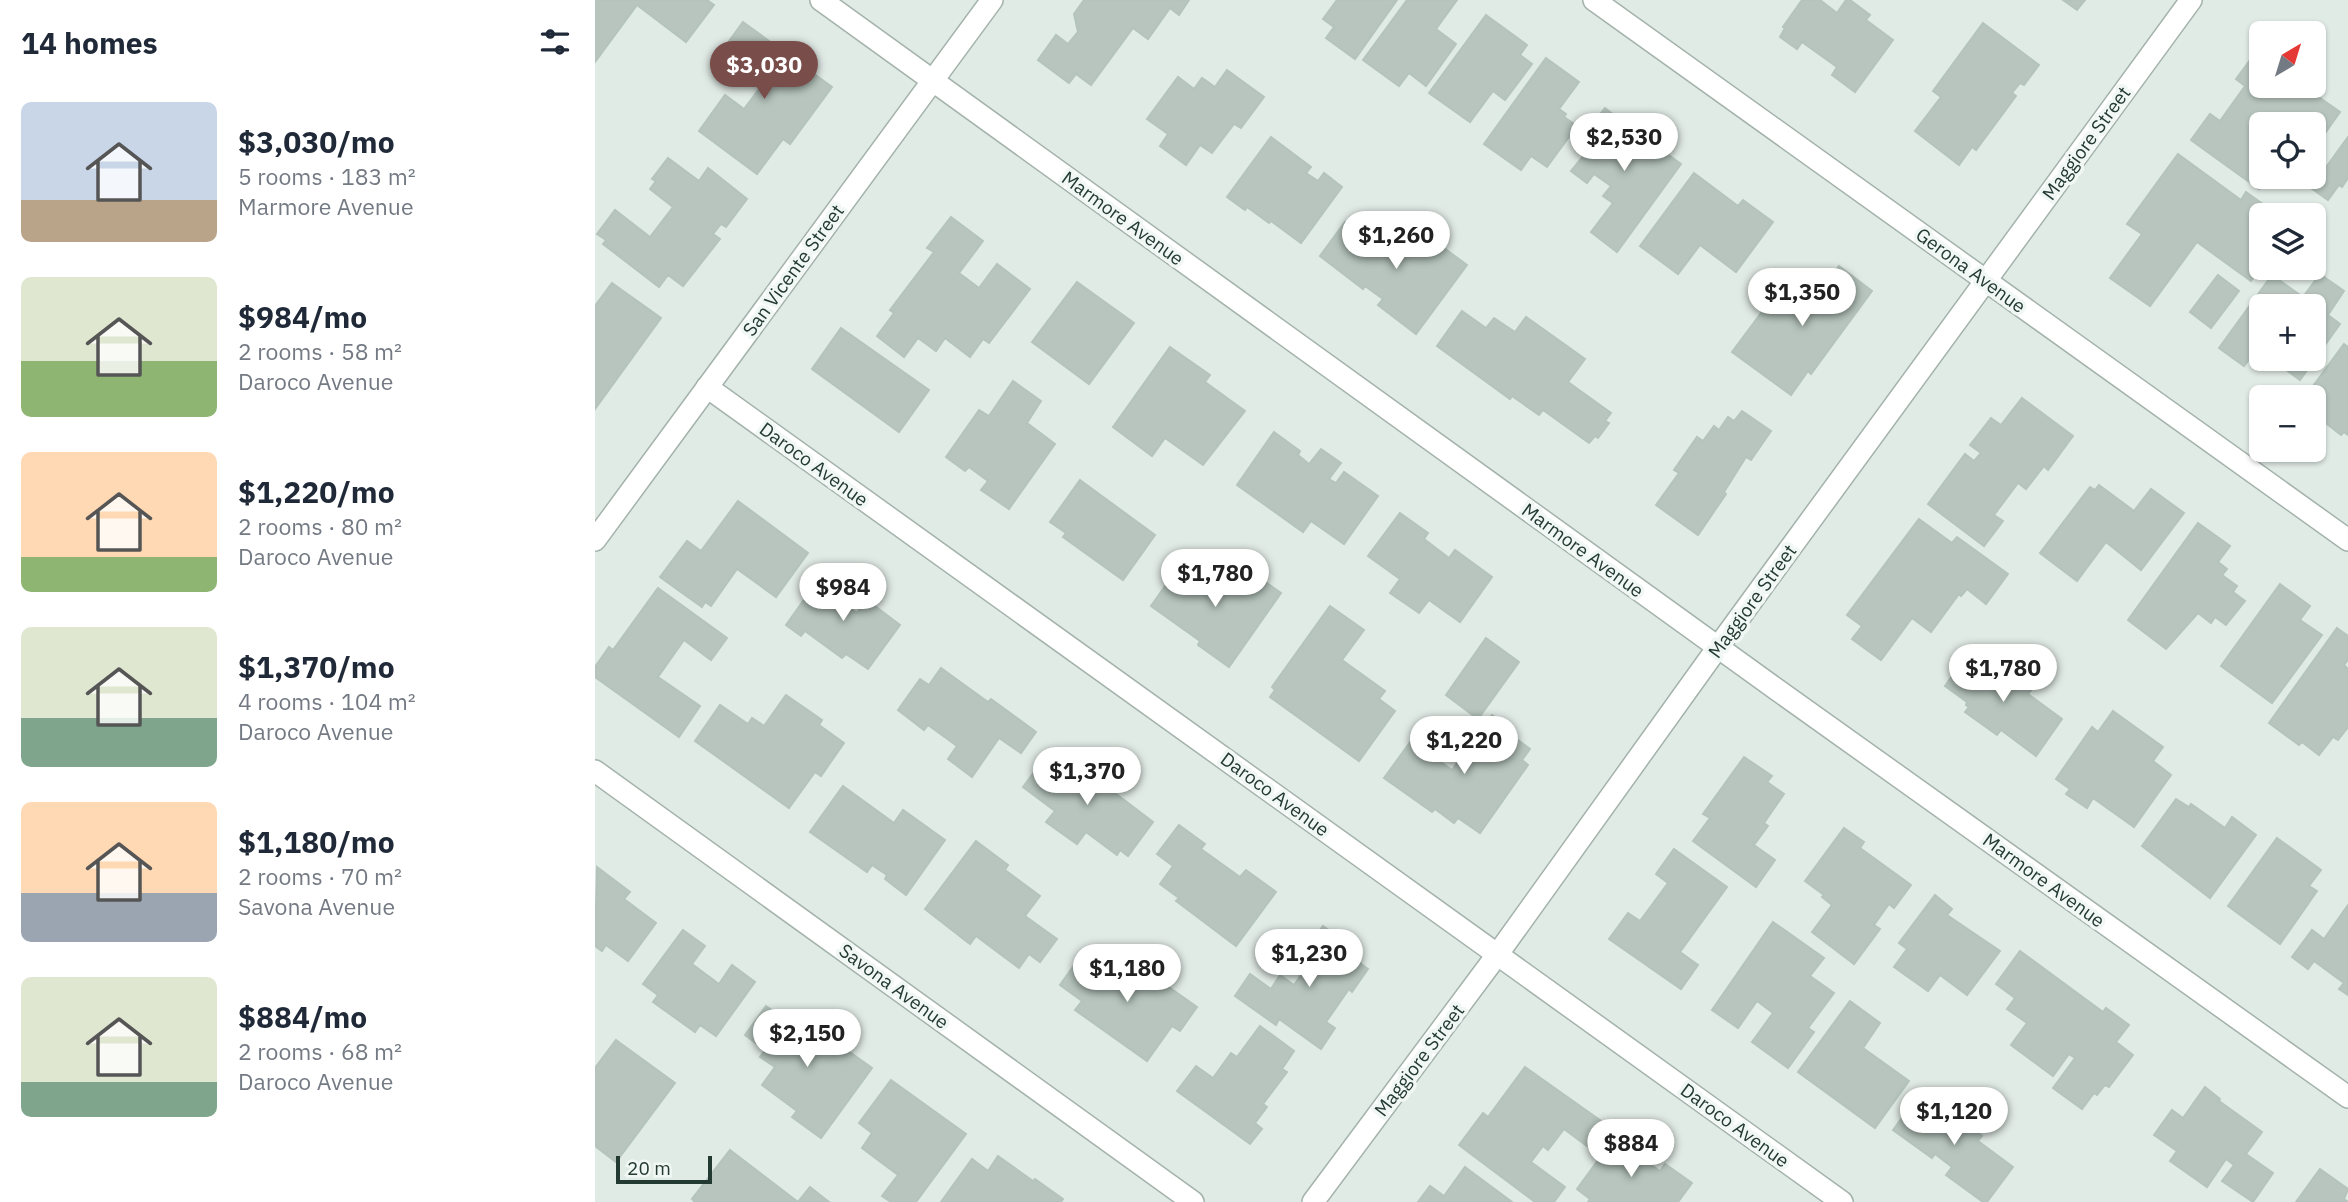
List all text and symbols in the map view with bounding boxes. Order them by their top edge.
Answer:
north arrow [2249,21,2326,98]
map controls [2249,21,2326,462]
text: 14 homes [21,23,158,62]
icon: filters [536,23,574,61]
pin: $3,030 [707,42,821,101]
text: $3,030 [726,49,802,79]
street label: Maggiore Street [2037,81,2135,205]
button: locate [2249,112,2326,189]
pin: $2,530 [1567,114,1681,173]
text: $2,530 [1586,121,1662,151]
text: $3,030/mo [238,122,395,161]
icon: home [77,130,161,214]
text: 5 rooms · 183 m² [238,161,416,191]
street label: Marmore Avenue [1057,166,1189,270]
text: Marmore Avenue [238,191,414,221]
street label: San Vicente Street [737,199,849,341]
button: layers [2249,203,2326,280]
pin: $1,260 [1339,212,1453,271]
text: $1,260 [1358,219,1434,249]
street label: Gerona Avenue [1911,222,2031,318]
pin: $1,350 [1745,268,1859,328]
text: $1,350 [1764,276,1840,306]
button: + [2249,294,2326,371]
text: $984/mo [238,297,367,336]
icon: home [77,305,161,389]
text: 2 rooms · 58 m² [238,336,402,366]
text: Daroco Avenue [238,366,393,396]
button: − [2249,385,2326,462]
street label: Daroco Avenue [755,417,873,511]
text: $1,220/mo [238,472,395,511]
icon: home [77,480,161,564]
street label: Marmore Avenue [1517,498,1649,602]
text: 2 rooms · 80 m² [238,511,402,541]
street label: Maggiore Street [1703,539,1801,663]
text: Daroco Avenue [238,541,393,571]
pin: $1,780 [1158,550,1272,609]
text: $1,780 [1177,557,1253,587]
pin: $984 [802,564,884,623]
text: $984 [815,571,871,601]
pin: $1,780 [1946,644,2060,704]
text: $1,370/mo [238,647,395,686]
text: $1,780 [1965,652,2041,682]
icon: home [77,655,161,739]
text: 4 rooms · 104 m² [238,686,416,716]
text: Daroco Avenue [238,716,393,746]
pin: $1,220 [1407,716,1521,776]
text: $1,220 [1426,724,1502,754]
street label: Daroco Avenue [1216,747,1334,841]
pin: $1,370 [1030,748,1144,807]
text: $1,370 [1049,755,1125,785]
text: $1,180/mo [238,822,395,861]
street label: Marmore Avenue [1978,828,2110,932]
icon: home [77,830,161,914]
text: 2 rooms · 70 m² [238,861,402,891]
text: Savona Avenue [238,891,395,921]
pin: $1,230 [1252,930,1366,989]
text: $1,230 [1271,937,1347,967]
street label: Savona Avenue [834,938,954,1034]
pin: $1,180 [1070,944,1184,1004]
text: $1,180 [1089,952,1165,982]
text: $884/mo [238,997,367,1036]
street label: Maggiore Street [1369,999,1469,1121]
icon: home [77,1005,161,1089]
pin: $2,150 [750,1010,864,1069]
text: $2,150 [769,1017,845,1047]
text: 2 rooms · 68 m² [238,1036,402,1066]
text: Daroco Avenue [238,1066,393,1096]
street label: Daroco Avenue [1676,1078,1794,1172]
pin: $1,120 [1897,1088,2011,1147]
text: $1,120 [1916,1095,1992,1125]
pin: $884 [1590,1120,1672,1179]
text: $884 [1603,1127,1659,1157]
scale bar [616,1153,712,1185]
text: 20 m [627,1156,671,1180]

